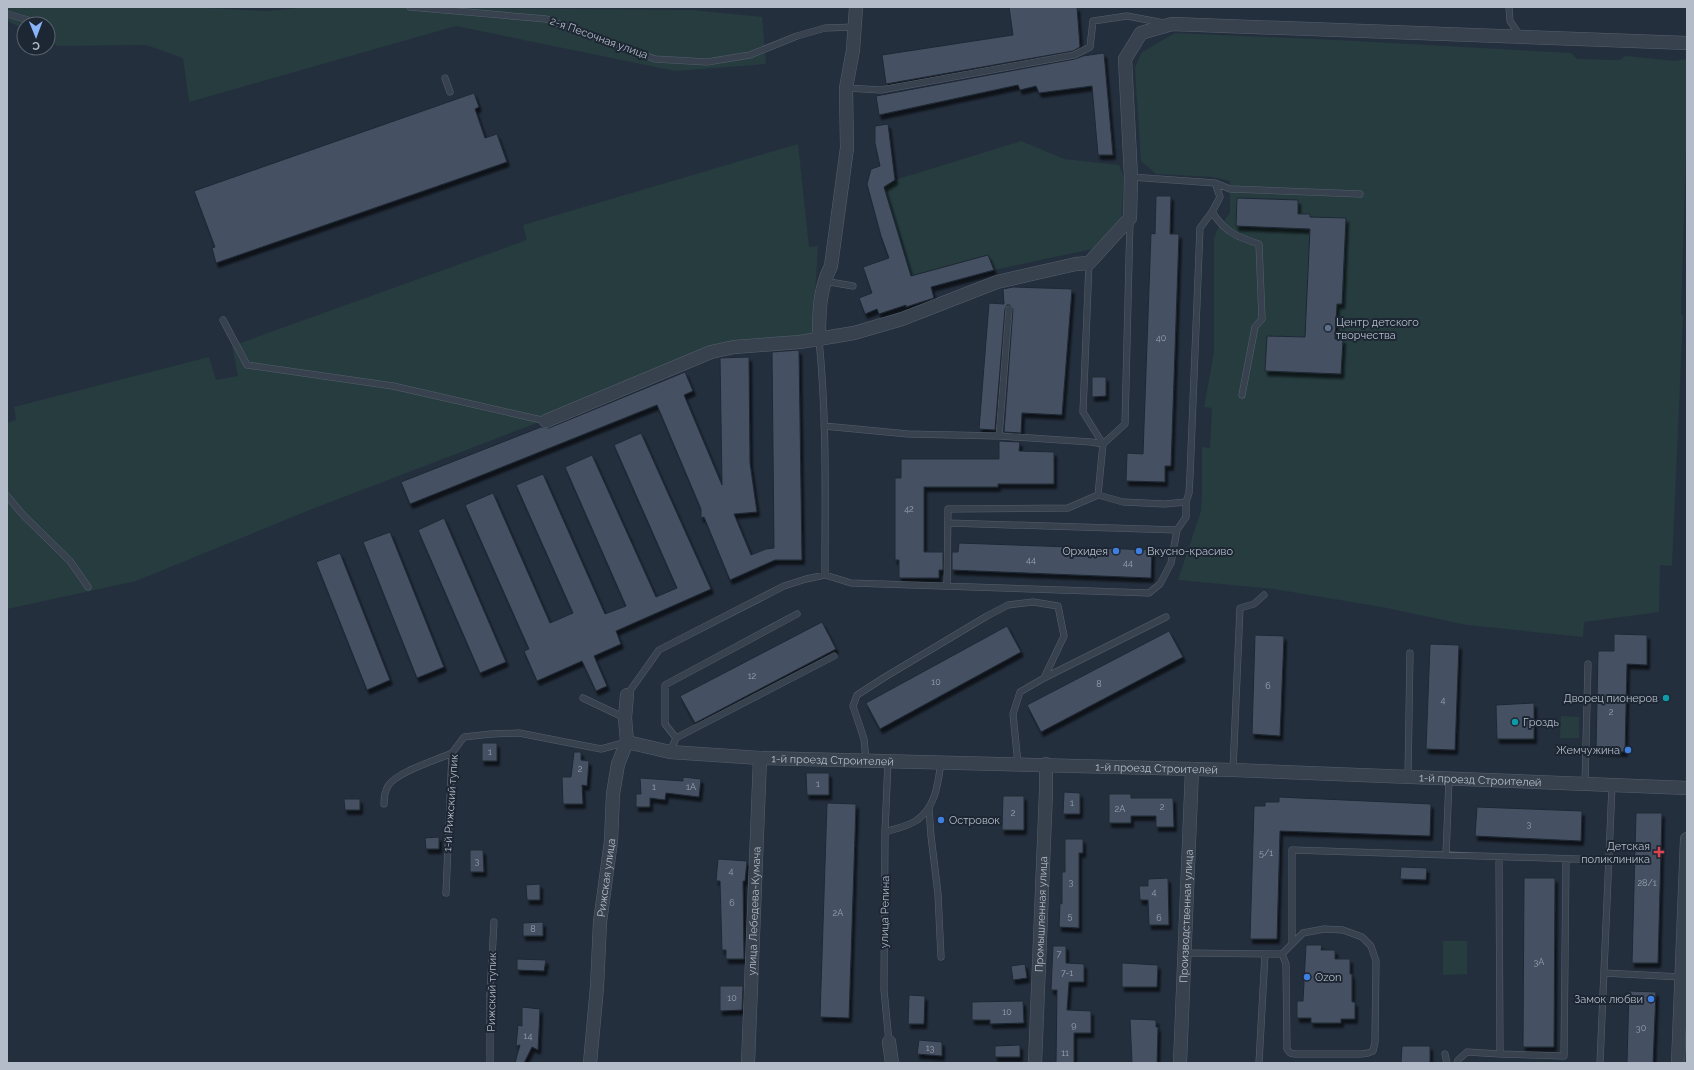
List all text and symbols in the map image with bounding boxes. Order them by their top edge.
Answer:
street label: 2-я Песочная улица [548,14,650,62]
north arrow [16,16,56,56]
text: С [32,39,40,52]
place label: Центр детского творчества [1336,316,1419,342]
marker: Центр детского творчества [1323,323,1333,333]
house number: 40 [1156,333,1167,343]
house number: 42 [904,504,914,514]
place label: Орхидея [1062,545,1108,558]
place label: Вкусно-красиво [1147,545,1233,558]
marker: Орхидея [1111,546,1121,556]
marker: Вкусно-красиво [1134,546,1144,556]
house number: 44 [1026,555,1036,565]
house number: 44 [1123,558,1133,568]
house number: 12 [748,671,757,681]
house number: 10 [931,677,941,687]
house number: 8 [1096,679,1102,689]
house number: 6 [1265,681,1271,691]
place label: Дворец пионеров [1563,692,1658,705]
marker: Дворец пионеров [1661,693,1671,703]
house number: 4 [1441,695,1446,705]
house number: 2 [1609,707,1614,717]
place label: Гроздь [1523,716,1559,729]
marker: Гроздь [1510,717,1520,727]
place label: Жемчужина [1556,744,1620,757]
marker: Жемчужина [1623,745,1633,755]
house number: 1 [488,747,492,757]
street label: 1-й проезд Строителей [771,752,894,768]
street label: 1-й Рижский тупик [441,753,461,852]
street label: 1-й проезд Строителей [1095,760,1218,776]
house number: 2 [578,764,583,774]
street label: 1-й проезд Строителей [1419,771,1542,789]
house number: 1 [816,779,820,789]
house number: 1 [652,782,656,792]
house number: 1А [686,782,696,792]
house number: 1 [1070,798,1074,808]
house number: 2 [1160,802,1165,812]
house number: 2А [1115,804,1125,814]
house number: 2 [1011,808,1016,818]
place label: Островок [949,814,1000,827]
marker: Островок [936,815,946,825]
house number: 3 [1527,819,1532,829]
street label: Рижская улица [594,838,618,918]
place label: Детская поликлиника [1581,840,1650,866]
street label: улица Лебедева-Кумача [745,846,763,976]
marker: Детская поликлиника [1653,846,1665,858]
house number: 5/1 [1259,848,1273,858]
street label: Производственная улица [1177,849,1195,983]
house number: 3 [475,856,480,866]
street label: Промышленная улица [1032,856,1050,972]
house number: 4 [729,866,734,876]
street label: улица Репина [878,876,892,948]
house number: 3 [1069,877,1074,887]
house number: 28/1 [1637,878,1657,888]
house number: 4 [1152,887,1157,897]
house number: 6 [729,898,735,908]
house number: 2А [833,908,843,918]
house number: 5 [1068,911,1073,921]
house number: 6 [1156,913,1162,923]
house number: 8 [530,924,536,934]
house number: 7 [1057,949,1062,959]
street label: Рижский тупик [485,952,499,1032]
house number: 3А [1534,957,1544,967]
house number: 7-1 [1061,968,1073,978]
place label: Ozon [1315,971,1342,984]
marker: Ozon [1302,972,1312,982]
house number: 10 [727,993,737,1003]
place label: Замок любви [1574,993,1643,1006]
marker: Замок любви [1646,994,1656,1004]
house number: 10 [1002,1007,1012,1017]
house number: 9 [1071,1020,1077,1030]
house number: 30 [1636,1023,1647,1033]
house number: 14 [524,1031,532,1041]
house number: 13 [926,1043,935,1053]
house number: 11 [1061,1048,1069,1058]

